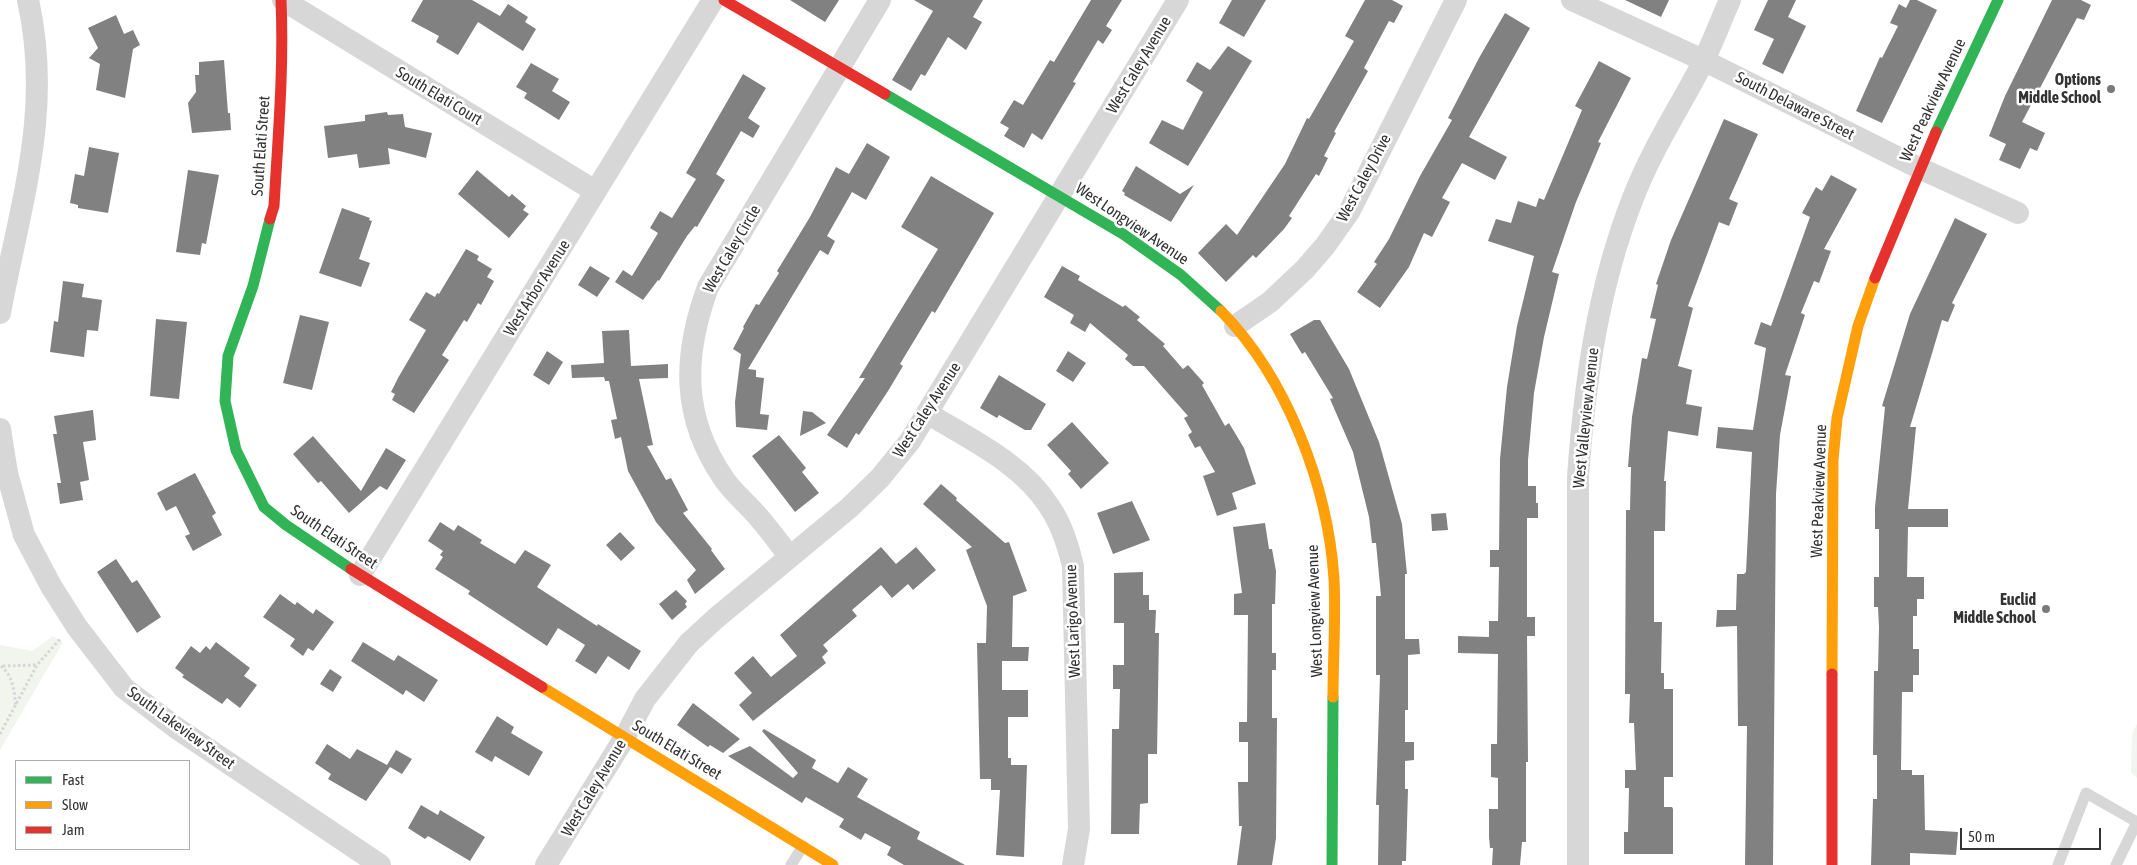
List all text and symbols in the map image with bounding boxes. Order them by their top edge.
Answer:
street label: West Caley Avenue [1103,13,1175,117]
street label: West Peakview Avenue [1896,35,1970,165]
street label: South Elati Court [392,63,486,129]
street label: South Delaware Street [1732,68,1858,144]
place label: Options Middle School [2018,70,2101,108]
marker: Options Middle School [2105,83,2117,95]
street label: South Elati Street [248,95,274,197]
street label: West Caley Drive [1333,131,1395,225]
street label: West Longview Avenue [1072,179,1192,269]
street label: West Caley Circle [699,202,765,296]
street label: West Arbor Avenue [500,236,574,340]
street label: West Valleyview Avenue [1569,347,1603,489]
street label: West Caley Avenue [889,359,965,461]
street label: West Peakview Avenue [1807,424,1831,558]
street label: South Elati Street [287,501,381,573]
street label: West Longview Avenue [1303,544,1327,678]
street label: West Larigo Avenue [1061,564,1085,678]
place label: Euclid Middle School [1953,590,2036,628]
marker: Euclid Middle School [2040,603,2052,615]
street label: South Lakeview Street [123,683,239,773]
street label: South Elati Street [629,716,725,784]
street label: West Caley Avenue [558,736,630,840]
legend [15,760,190,850]
text: Fast [62,771,84,788]
text: Slow [62,796,88,813]
scale bar [1962,818,2103,850]
text: Jam [62,821,85,838]
text: 50 m [1968,828,1995,845]

